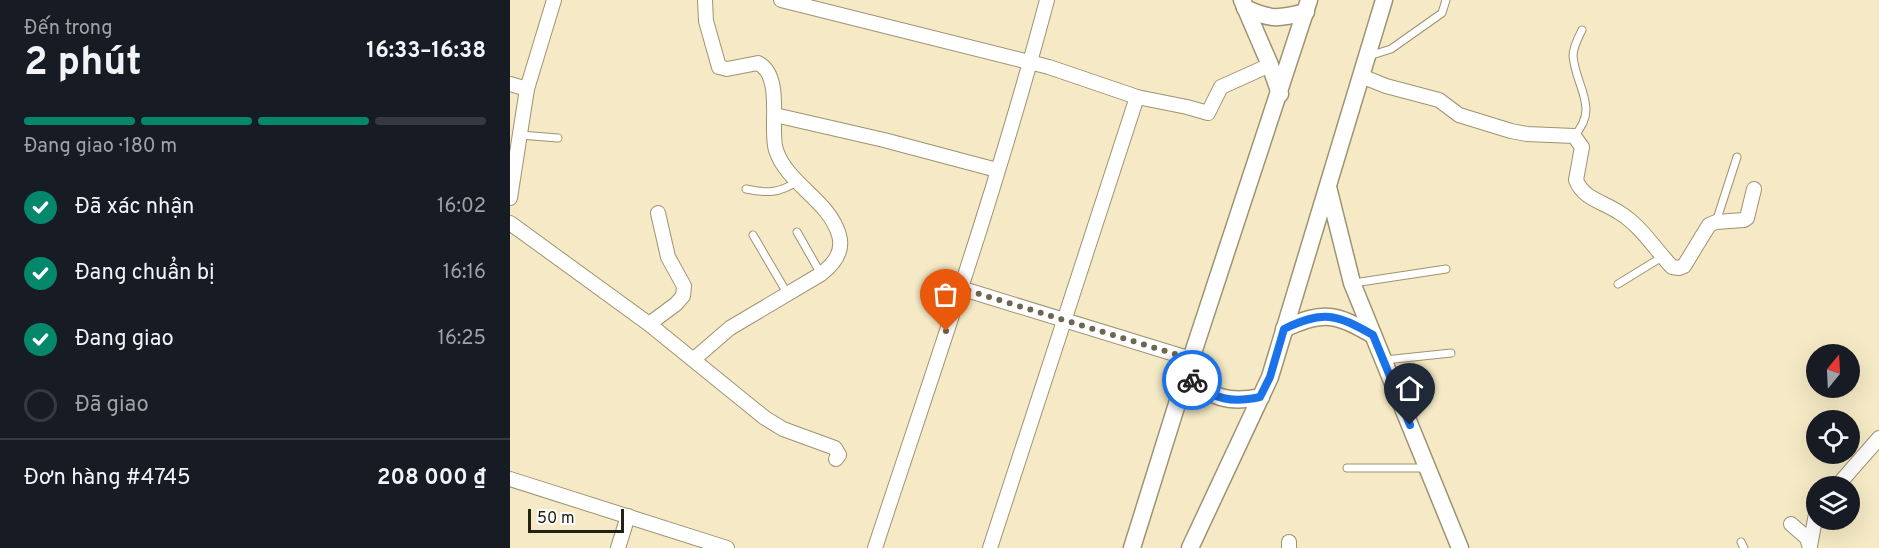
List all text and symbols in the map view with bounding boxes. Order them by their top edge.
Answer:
text: Đến trong [24,16,113,42]
text: 16:33–16:38 [366,38,486,65]
text: 2 phút [24,40,142,89]
text: Đang giao · 180 m [24,134,177,160]
icon: check [24,191,57,224]
text: Đã xác nhận [75,194,194,221]
text: 16:02 [437,194,486,220]
icon: check [24,257,57,290]
text: Đang chuẩn bị [75,260,215,287]
text: 16:16 [443,260,486,286]
pin [920,269,971,331]
icon: bag [929,278,962,311]
icon: check [24,323,57,356]
text: Đang giao [75,326,174,353]
text: 16:25 [437,326,486,352]
north arrow [1806,344,1860,398]
map controls [1806,344,1860,530]
courier [1162,350,1222,410]
pin [1384,363,1435,425]
icon: bike [1176,364,1209,397]
icon: home [1393,372,1426,405]
text: Đã giao [75,392,149,419]
button: locate [1806,410,1860,464]
text: Đơn hàng #4745 [24,465,191,492]
text: 208 000 ₫ [377,465,486,492]
button: layers [1806,476,1860,530]
scale bar [528,506,624,534]
text: 50 m [537,509,575,529]

